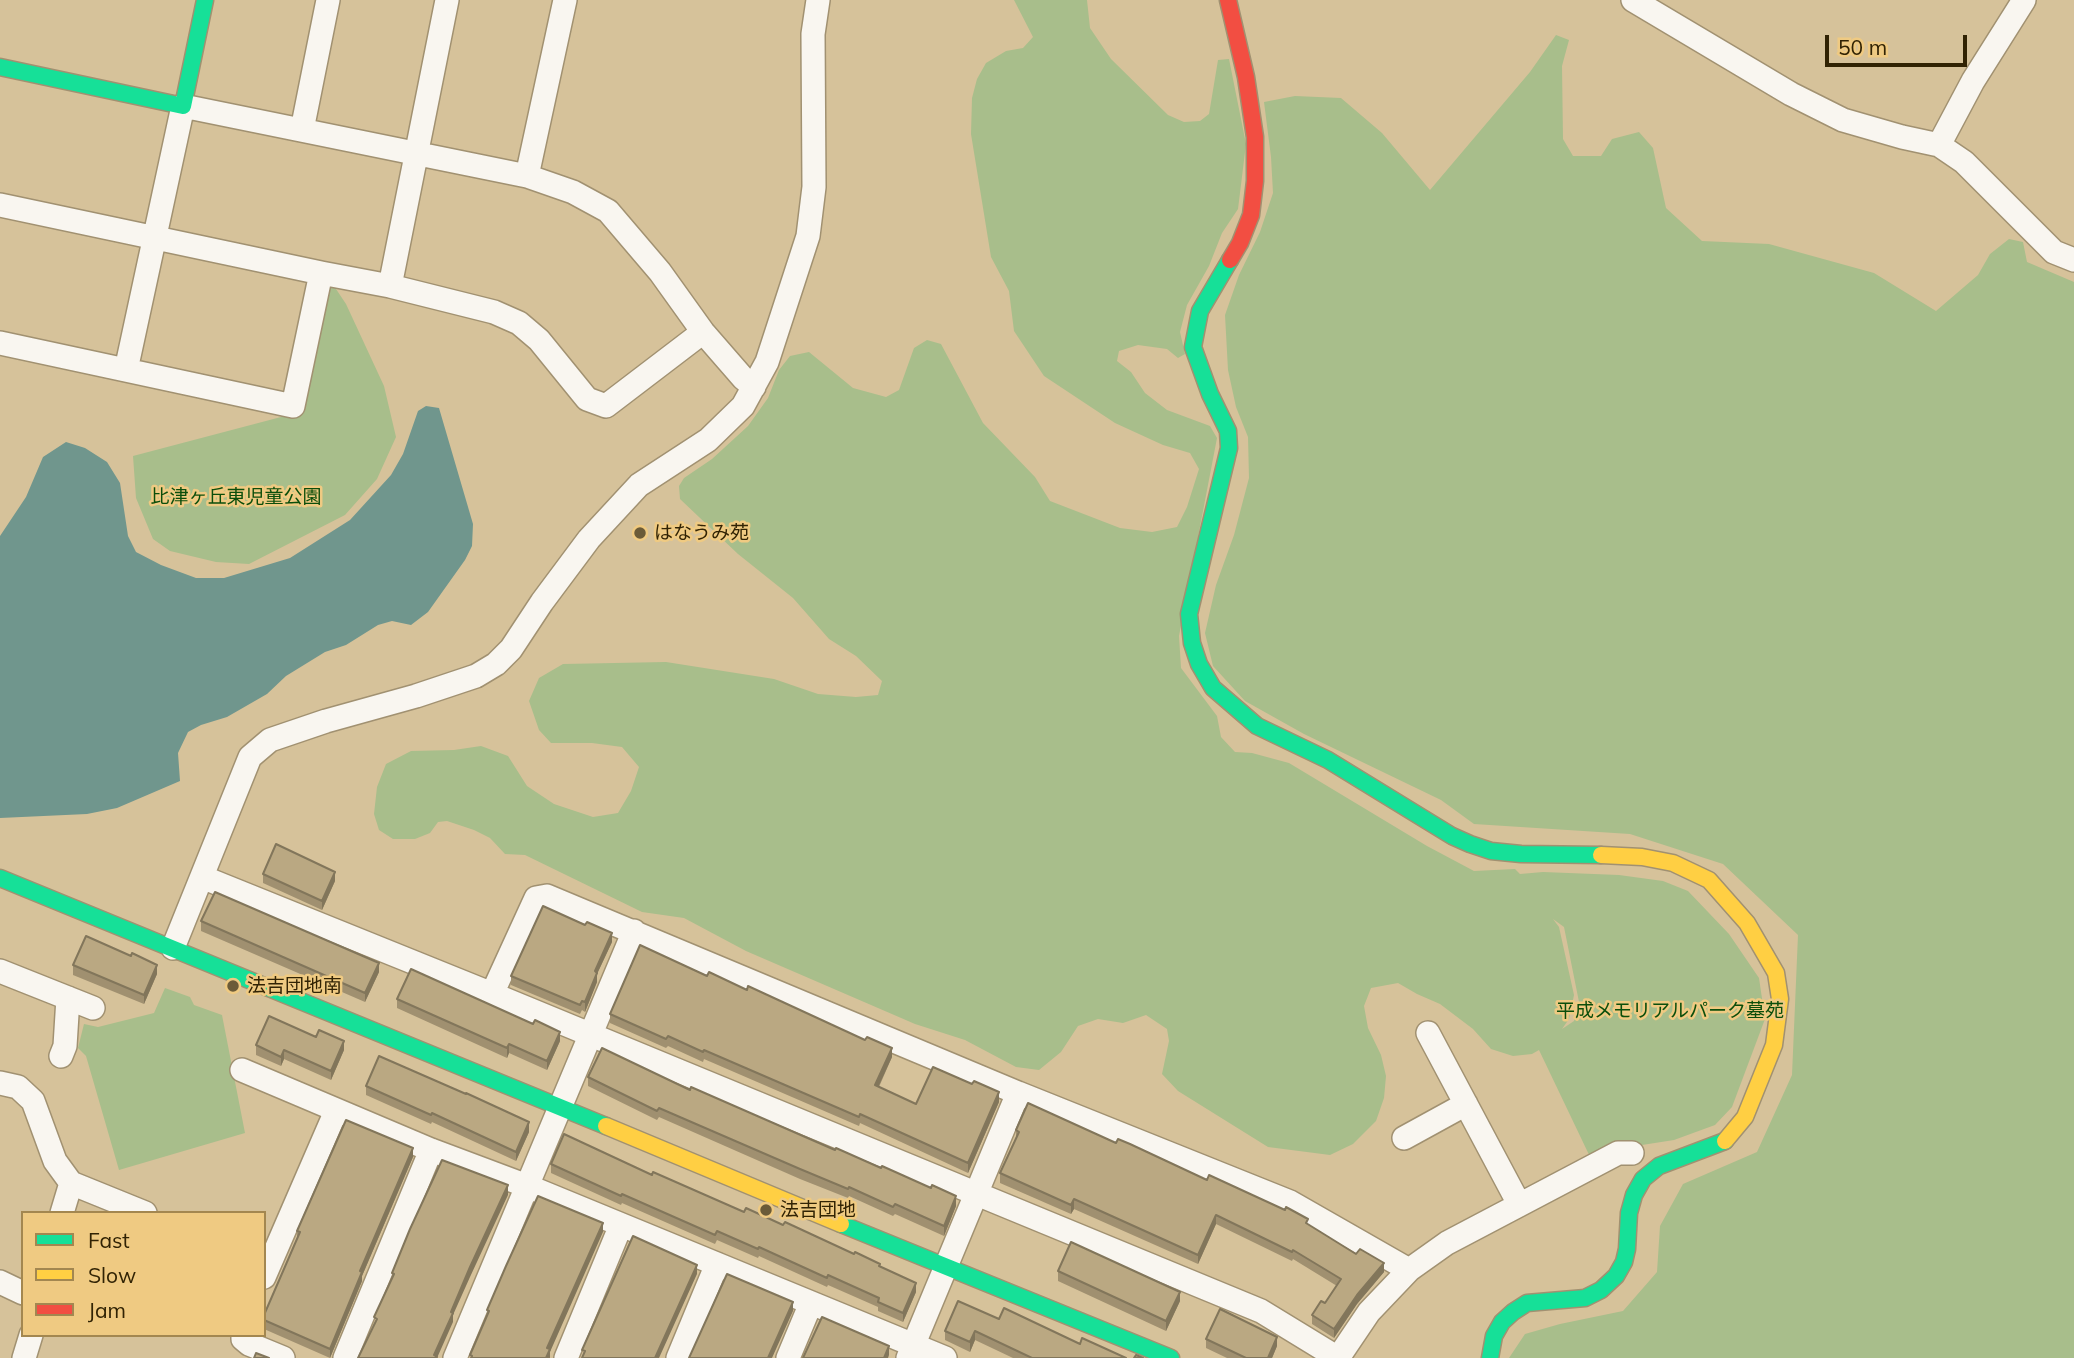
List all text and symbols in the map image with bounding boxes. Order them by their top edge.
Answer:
scale bar [1829,21,1971,65]
text: 50 m [1838,34,1887,60]
park label: 比津ヶ丘東児童公園 [151,486,321,508]
place label: はなうみ苑 [654,522,749,544]
marker: はなうみ苑 [632,525,648,541]
place label: 法吉団地南 [247,975,342,997]
marker: 法吉団地南 [225,978,241,994]
park label: 平成メモリアルパーク墓苑 [1556,1000,1784,1022]
place label: 法吉団地 [780,1199,856,1221]
marker: 法吉団地 [758,1202,774,1218]
legend [21,1211,266,1337]
text: Fast [88,1227,130,1253]
text: Slow [88,1262,136,1288]
text: Jam [88,1297,126,1323]

